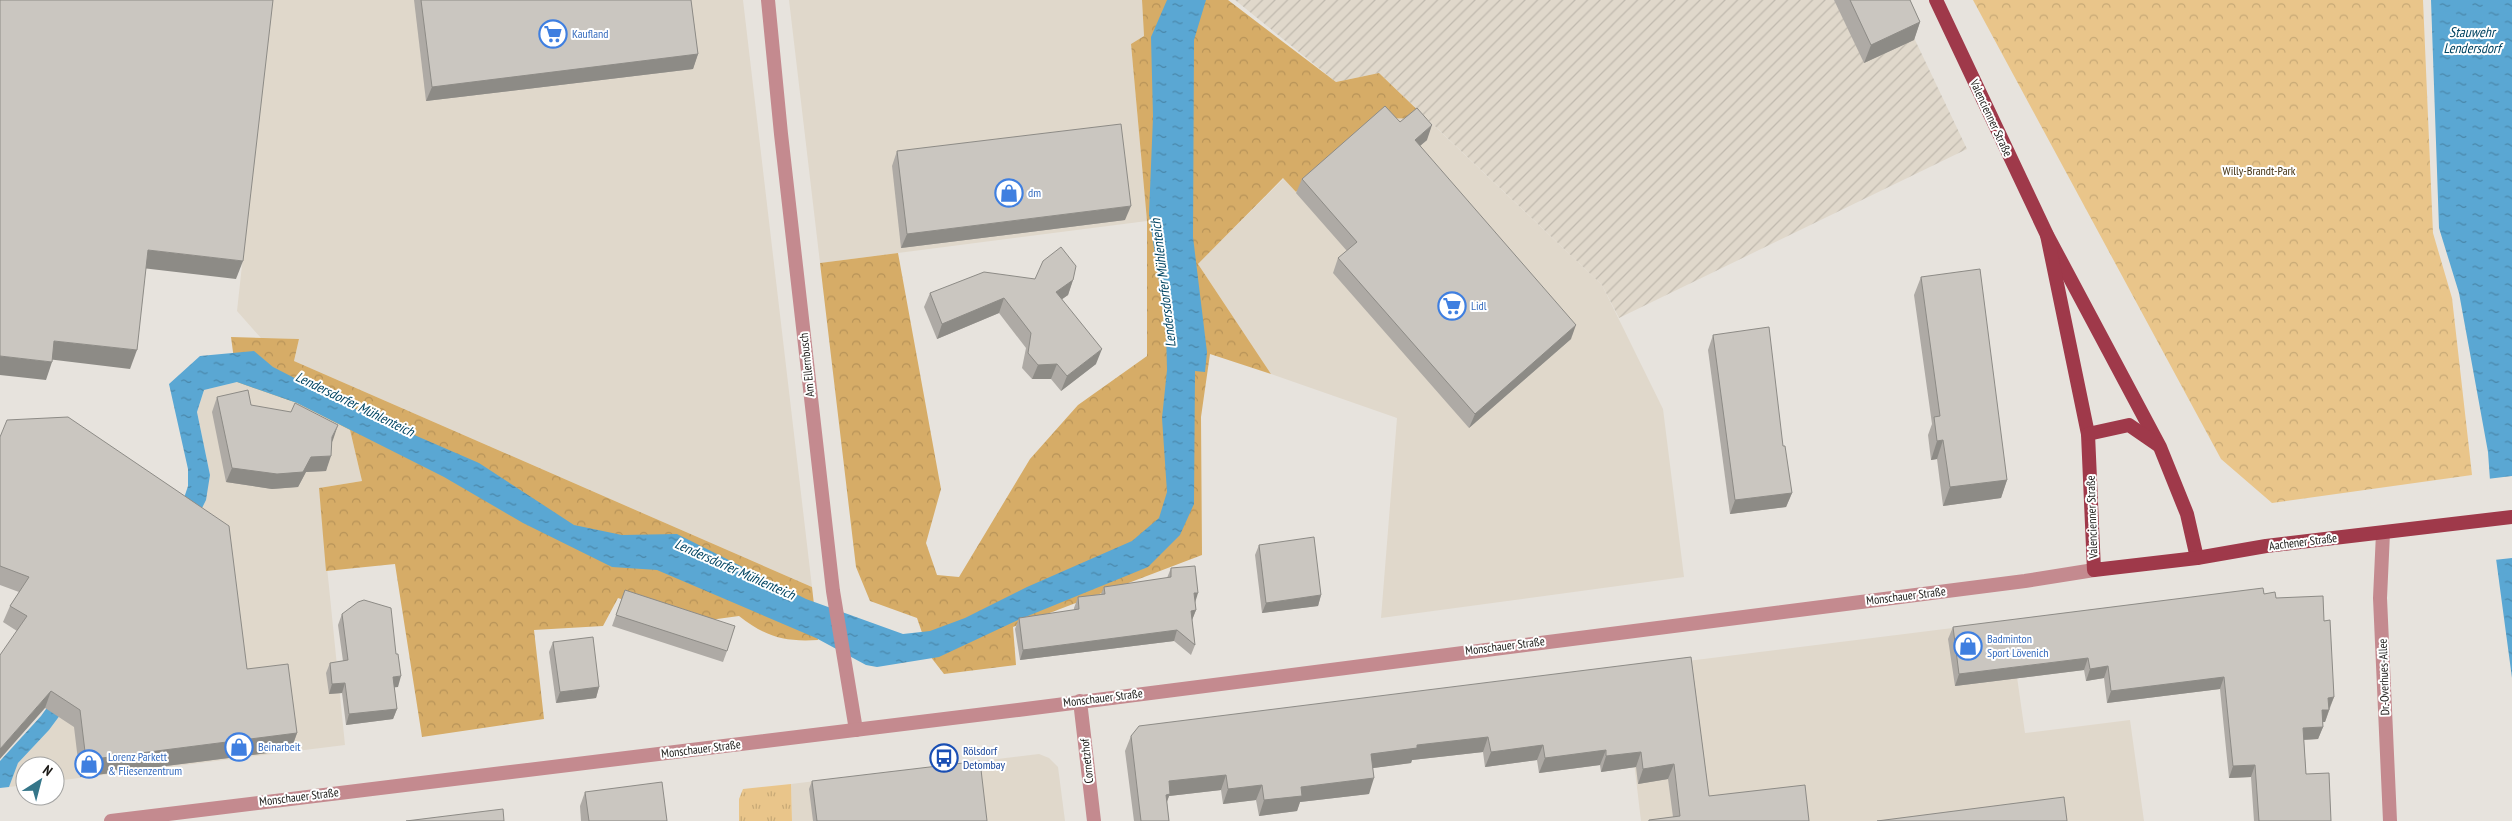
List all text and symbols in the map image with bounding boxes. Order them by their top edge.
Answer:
supermarket icon: Kaufland [538,19,568,49]
water label: Stauwehr Lendersdorf [2443,23,2504,57]
place label: Kaufland [572,26,609,41]
street label: Valencienner Straße [1967,76,2016,159]
park label: Willy-Brandt-Park [2223,163,2296,178]
shop icon: dm [994,178,1024,208]
place label: dm [1028,185,1041,200]
water label: Lendersdorfer Mühlenteich [1146,217,1180,348]
supermarket icon: Lidl [1437,291,1467,321]
place label: Lidl [1471,298,1487,313]
street label: Am Ellernbusch [796,332,817,398]
water label: Lendersdorfer Mühlenteich [293,368,418,441]
street label: Valencienner Straße [2083,475,2100,560]
street label: Aachener Straße [2268,530,2338,553]
water label: Lendersdorfer Mühlenteich [672,534,799,604]
street label: Monschauer Straße [1865,583,1947,608]
shop icon: Badminton Sport Lövenich [1953,631,1983,661]
place label: Badminton Sport Lövenich [1987,631,2049,660]
street label: Monschauer Straße [1464,633,1546,658]
street label: Dr.-Overhues-Allee [2375,638,2392,716]
street label: Monschauer Straße [1062,685,1144,710]
shop icon: Beinarbeit [224,732,254,762]
street label: Monschauer Straße [660,736,742,761]
street label: Cornetzhof [1077,737,1096,784]
place label: Beinarbeit [258,739,301,754]
bus stop icon: Rölsdorf Detombay [929,743,959,773]
place label: Rölsdorf Detombay [963,743,1005,772]
shop icon: Lorenz Parkett & Fliesenzentrum [74,749,104,779]
place label: Lorenz Parkett & Fliesenzentrum [108,749,182,778]
north arrow [15,756,65,806]
text: N [39,761,56,780]
street label: Monschauer Straße [258,784,340,809]

